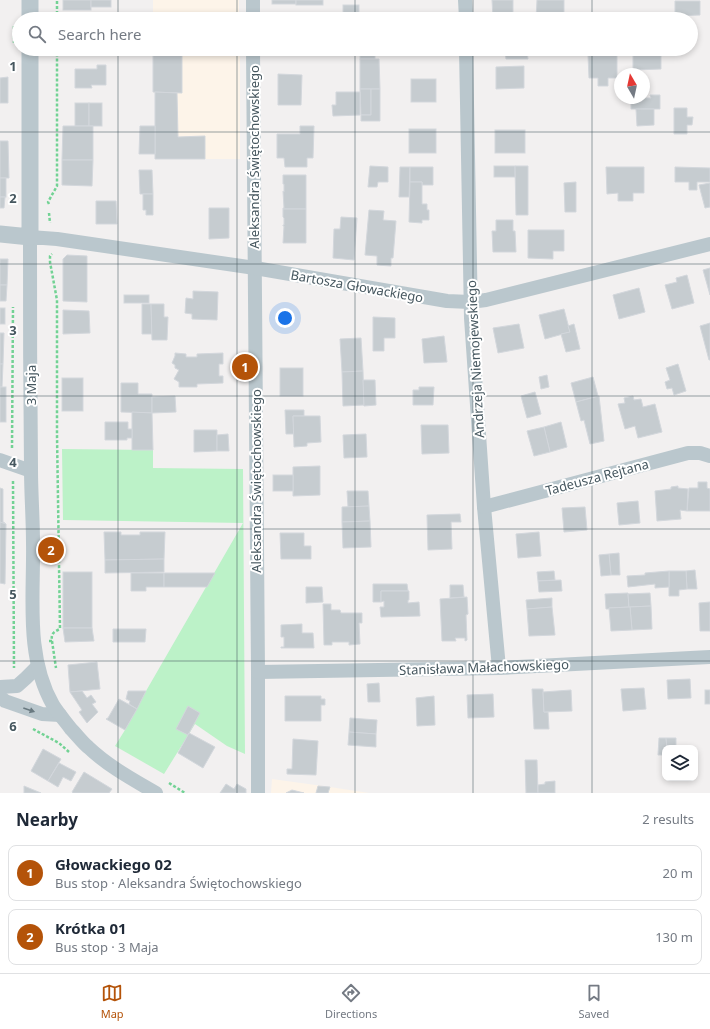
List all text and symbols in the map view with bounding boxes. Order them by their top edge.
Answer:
search box [12,12,698,56]
icon: search [26,23,48,45]
text: Search here [58,24,141,44]
text: 1 [9,57,17,75]
street label: Aleksandra Świętochowskiego [245,65,263,249]
north arrow [614,68,650,104]
text: 2 [9,189,17,207]
street label: Bartosza Głowackiego [289,265,425,307]
street label: Andrzeja Niemojewskiego [462,279,488,438]
your location [275,308,295,328]
text: 3 [9,321,17,339]
pin: 1 [232,352,258,382]
street label: 3 Maja [22,365,40,405]
street label: Aleksandra Świętochowskiego [247,389,265,573]
text: 4 [9,453,17,471]
street label: Tadeusza Rejtana [544,455,650,499]
pin: 2 [38,535,64,565]
text: 5 [9,585,17,603]
street label: Stanisława Małachowskiego [399,655,569,679]
one-way arrow [23,707,35,713]
text: 6 [9,717,17,735]
map controls [662,745,698,781]
button: layers [662,745,698,781]
text: Nearby [16,808,78,831]
text: 2 results [642,810,694,828]
text: Głowackiego 02 [55,854,172,874]
text: 1 [26,864,34,882]
text: 20 m [663,864,693,882]
text: Bus stop · Aleksandra Świętochowskiego [55,874,302,892]
text: Krótka 01 [55,918,127,938]
text: 2 [26,928,34,946]
text: 130 m [655,928,693,946]
text: Bus stop · 3 Maja [55,938,159,956]
tab: Map [101,982,124,1021]
tab: Directions [325,982,377,1021]
tab: Saved [579,982,609,1021]

